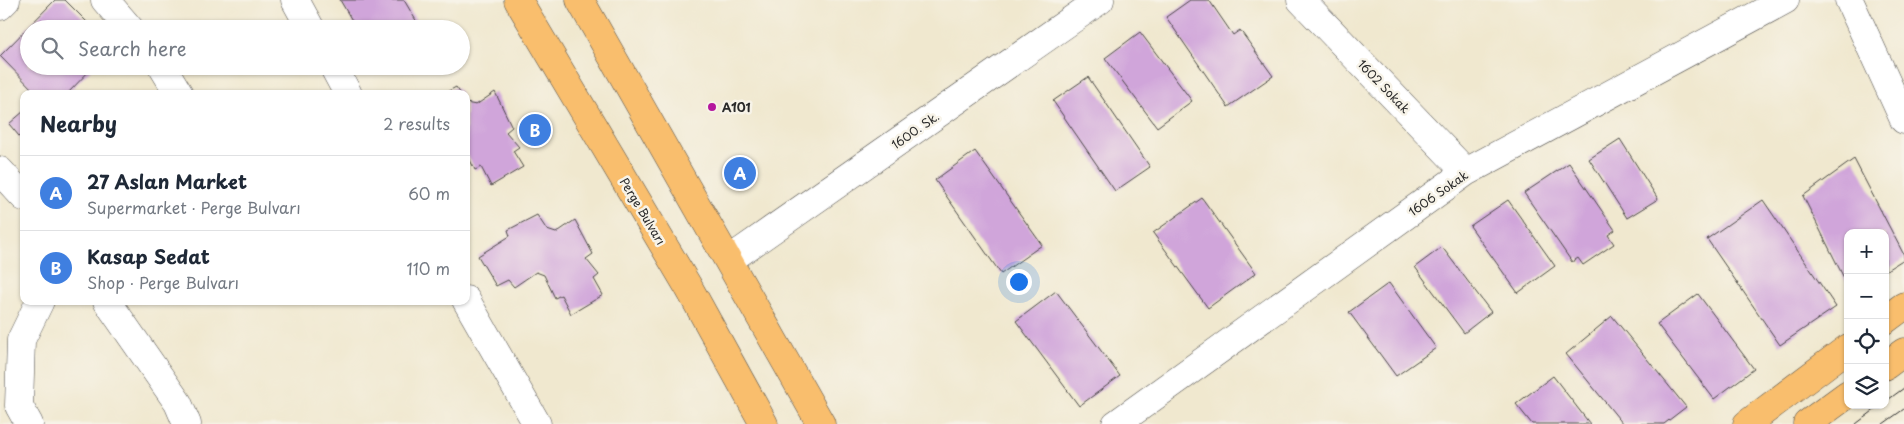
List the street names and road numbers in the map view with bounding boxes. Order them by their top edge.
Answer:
street label: 1602 Sokak [1354,55,1414,117]
street label: 1600. Sk. [887,107,943,153]
street label: 1606 Sokak [1404,166,1472,220]
street label: Perge Bulvarı [616,174,670,248]

